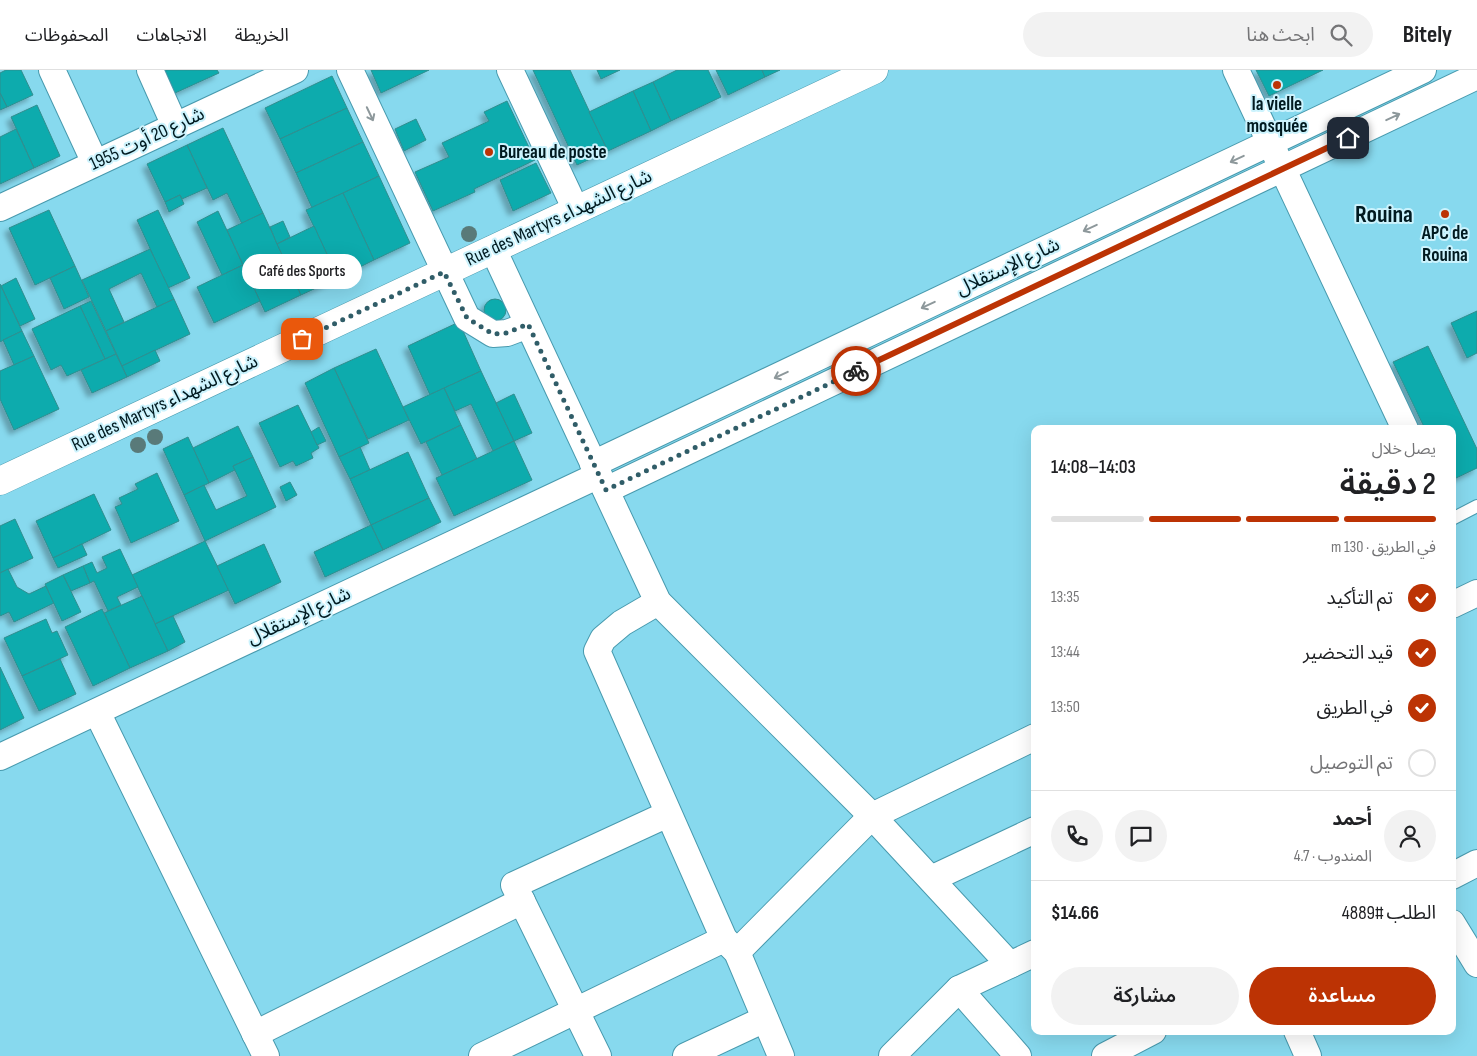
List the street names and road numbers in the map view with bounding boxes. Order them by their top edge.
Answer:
street label: شارع 20 أوت 1955 [86,102,209,177]
street label: Rue des Martyrs شارع الشهداء [462,165,656,272]
street label: شارع الإستقلال [953,233,1064,302]
street label: Rue des Martyrs شارع الشهداء [68,350,262,457]
street label: شارع الإستقلال [244,582,355,651]

